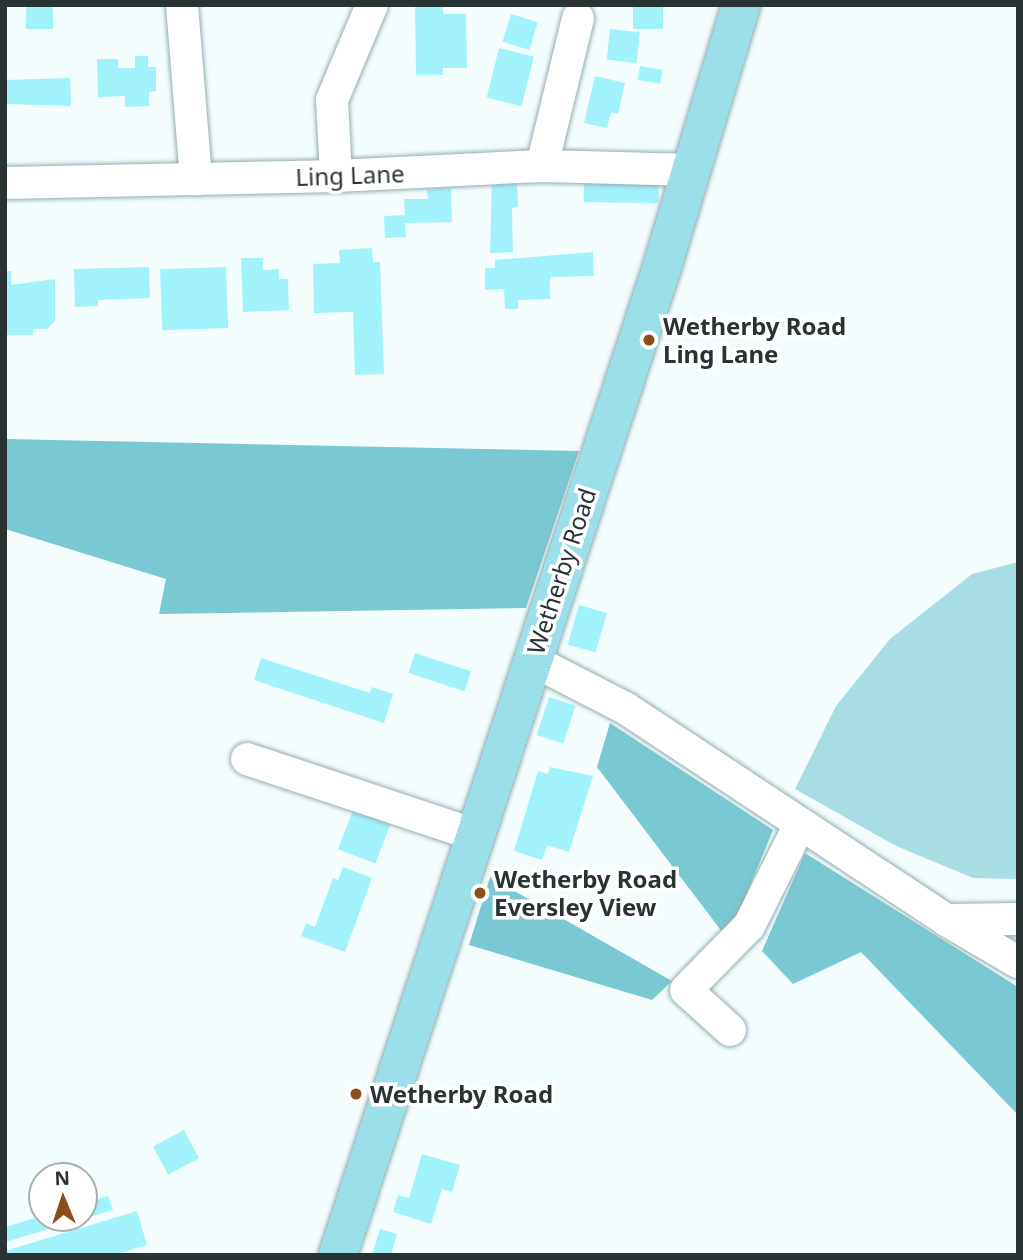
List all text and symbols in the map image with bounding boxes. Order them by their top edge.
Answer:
street label: Ling Lane [295,159,405,191]
place label: Wetherby Road Ling Lane [663,312,846,368]
marker: Wetherby Road Ling Lane [641,332,657,348]
street label: Wetherby Road [521,484,601,658]
place label: Wetherby Road Eversley View [494,865,677,921]
marker: Wetherby Road Eversley View [472,885,488,901]
place label: Wetherby Road [370,1080,553,1108]
marker: Wetherby Road [348,1086,364,1102]
north arrow [28,1162,98,1232]
text: N [54,1165,71,1191]

